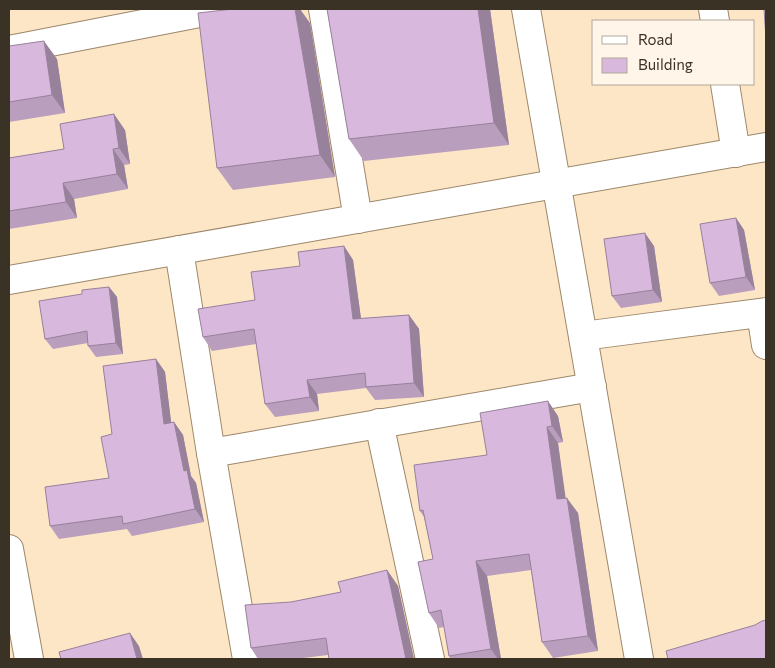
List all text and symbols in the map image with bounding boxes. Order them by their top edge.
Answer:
legend [592,20,755,85]
text: Road [638,30,673,48]
text: Building [638,55,693,73]

